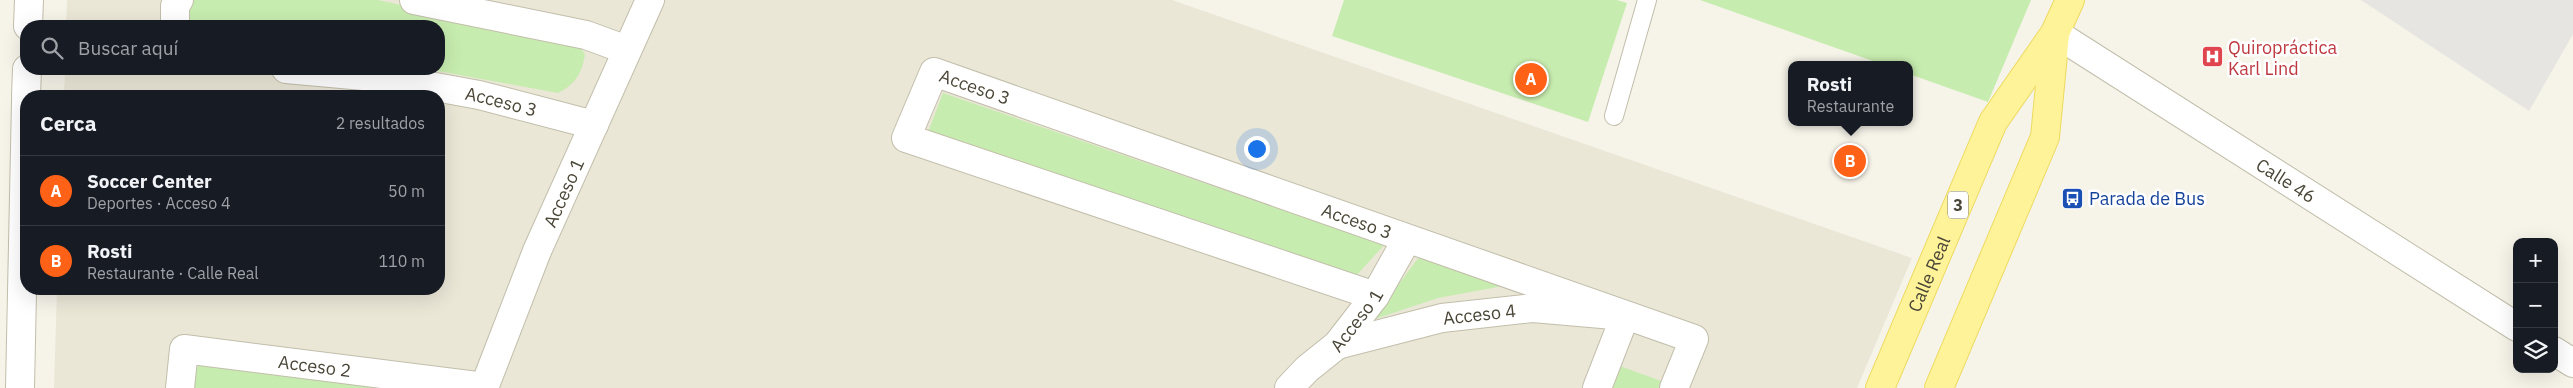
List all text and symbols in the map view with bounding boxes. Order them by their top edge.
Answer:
search box [20,20,445,75]
icon: search [38,34,66,62]
text: Buscar aquí [78,36,178,60]
place label: Quiropráctica Karl Lind [2228,36,2338,80]
hospital icon: Quiropráctica Karl Lind [2200,45,2224,69]
pin: A [1515,60,1547,98]
popup [1788,61,1913,126]
street label: Acceso 3 [937,63,1013,109]
text: Rosti [1807,72,1852,96]
street label: Acceso 3 [464,81,540,121]
text: Restaurante [1807,96,1894,116]
text: Cerca [40,109,97,137]
text: 2 resultados [336,113,425,133]
your location [1244,136,1270,162]
pin: B [1834,142,1866,180]
street label: Calle 46 [2252,153,2320,208]
street label: Acceso 1 [538,154,589,231]
text: Soccer Center [87,169,212,193]
text: A [51,181,61,201]
text: 50 m [388,181,425,201]
bus stop icon: Parada de Bus [2061,186,2085,210]
place label: Parada de Bus [2089,187,2205,210]
road number: 3 [1948,192,1968,218]
text: Deportes · Acceso 4 [87,193,231,213]
street label: Acceso 3 [1319,198,1395,244]
street label: Calle Real [1902,232,1955,315]
map controls [2513,238,2558,373]
button: + [2513,238,2558,283]
text: Rosti [87,239,132,263]
text: B [51,251,61,271]
text: 110 m [378,251,425,271]
text: Restaurante · Calle Real [87,263,259,283]
button: − [2513,283,2558,328]
street label: Acceso 1 [1325,285,1388,356]
street label: Acceso 4 [1442,298,1517,329]
button: layers [2513,328,2558,373]
street label: Acceso 2 [277,350,353,382]

